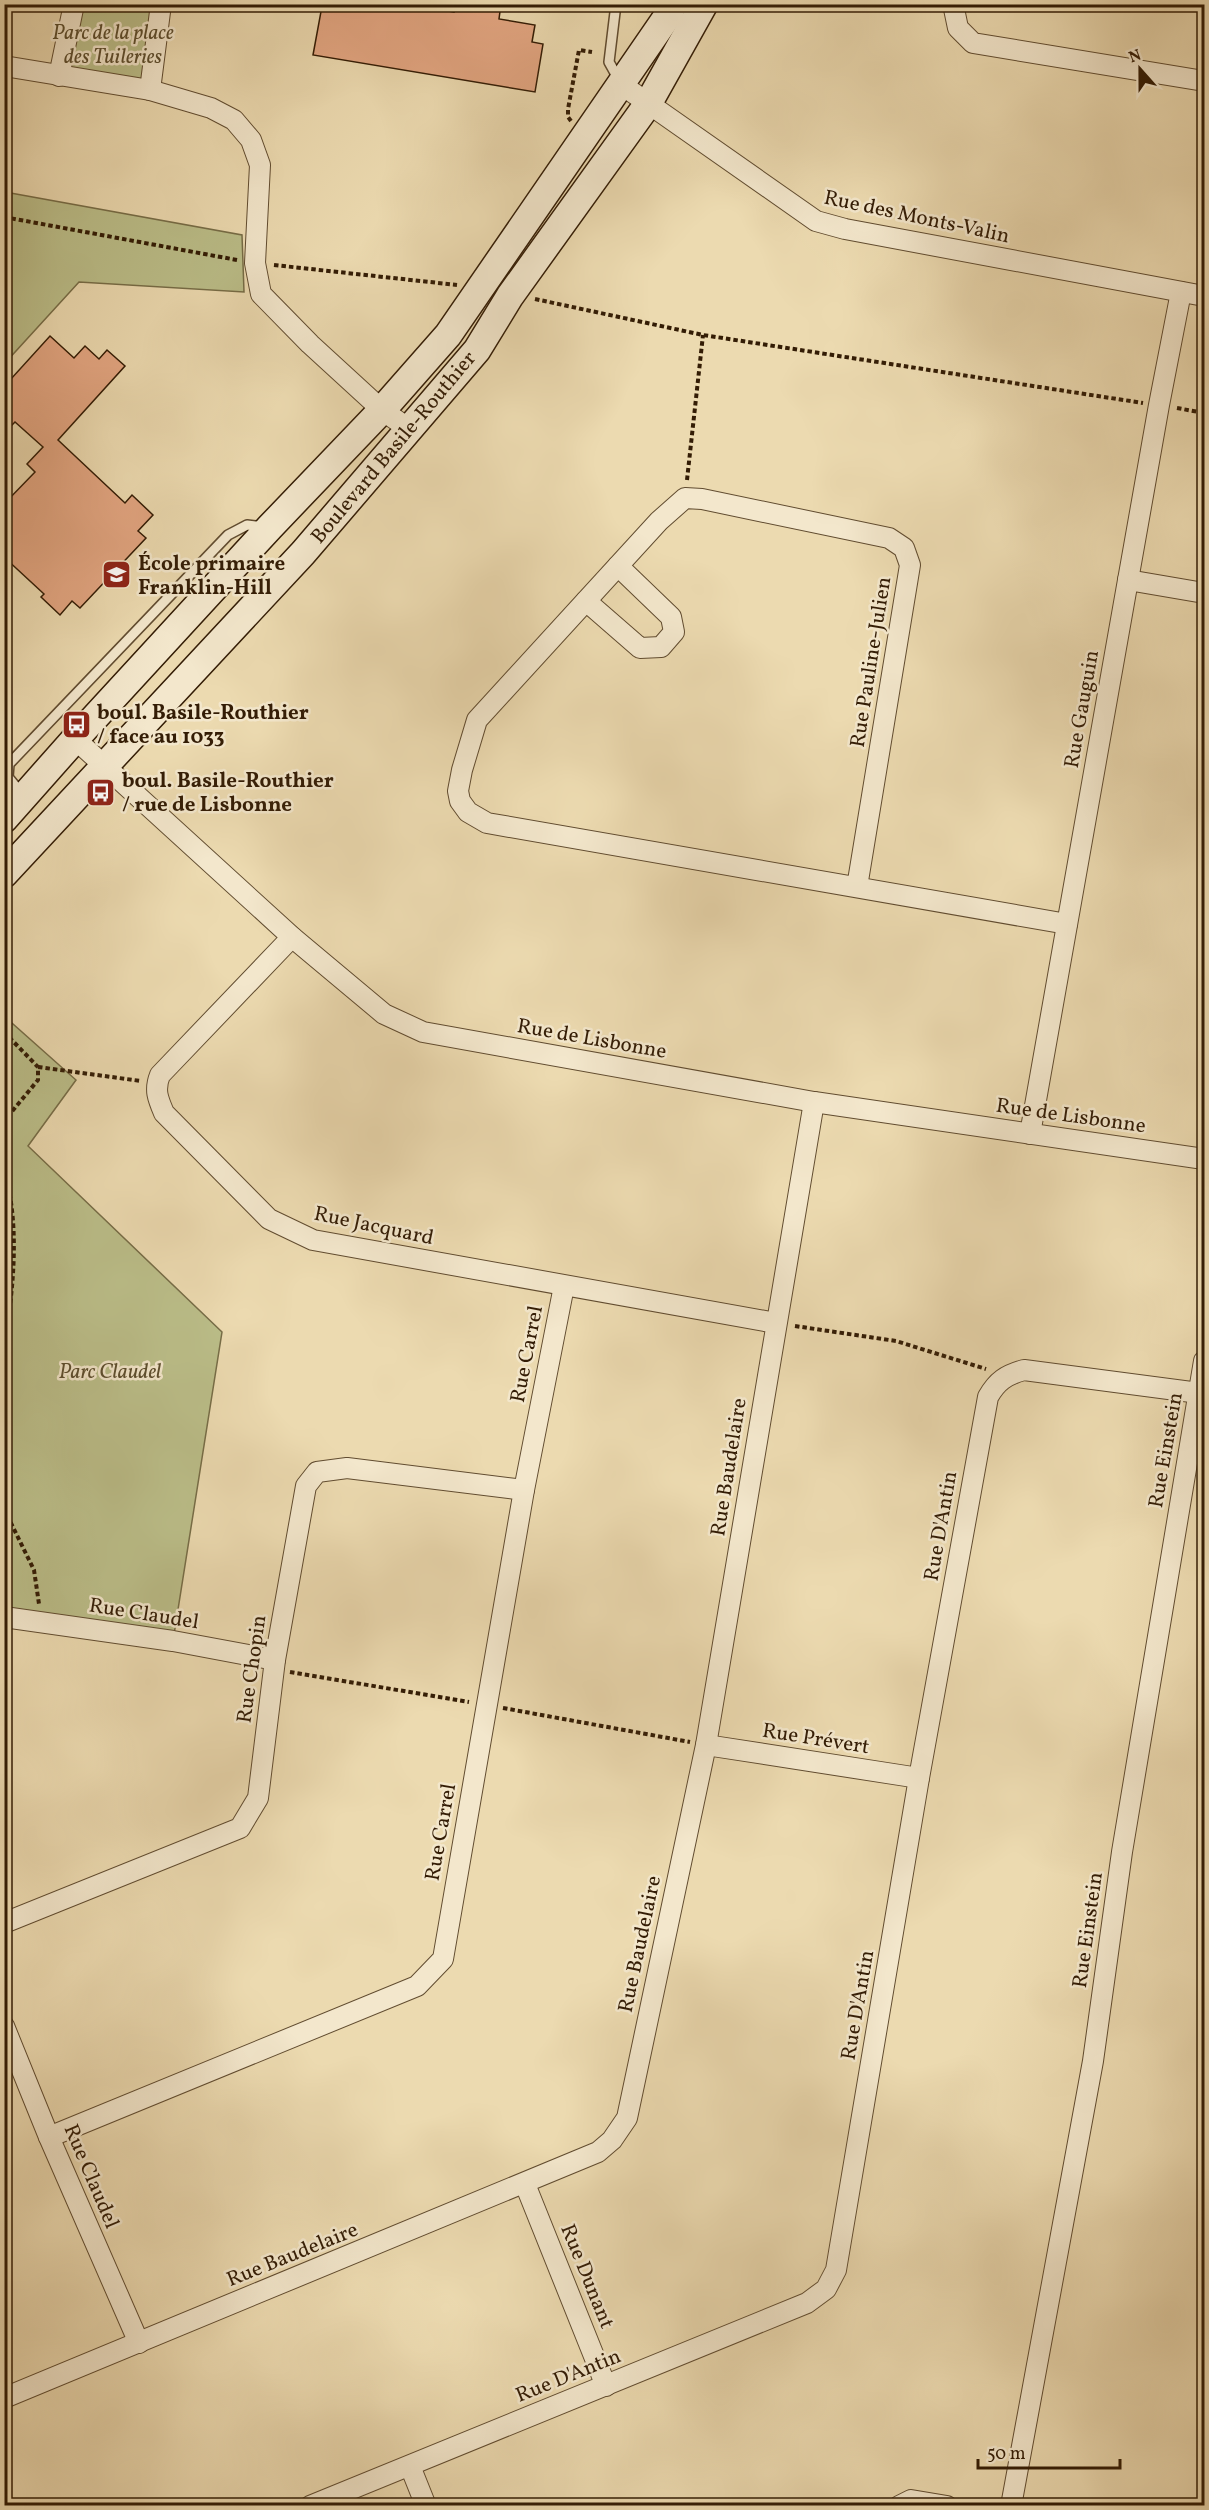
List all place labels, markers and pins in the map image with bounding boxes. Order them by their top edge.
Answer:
place label: École primaire Franklin-Hill [138,550,285,603]
school or university icon: École primaire Franklin-Hill [101,559,133,591]
place label: boul. Basile-Routhier / face au 1033 [97,699,309,752]
bus stop icon: boul. Basile-Routhier / face au 1033 [60,708,92,740]
place label: boul. Basile-Routhier / rue de Lisbonne [122,767,334,820]
bus stop icon: boul. Basile-Routhier / rue de Lisbonne [85,776,117,808]

